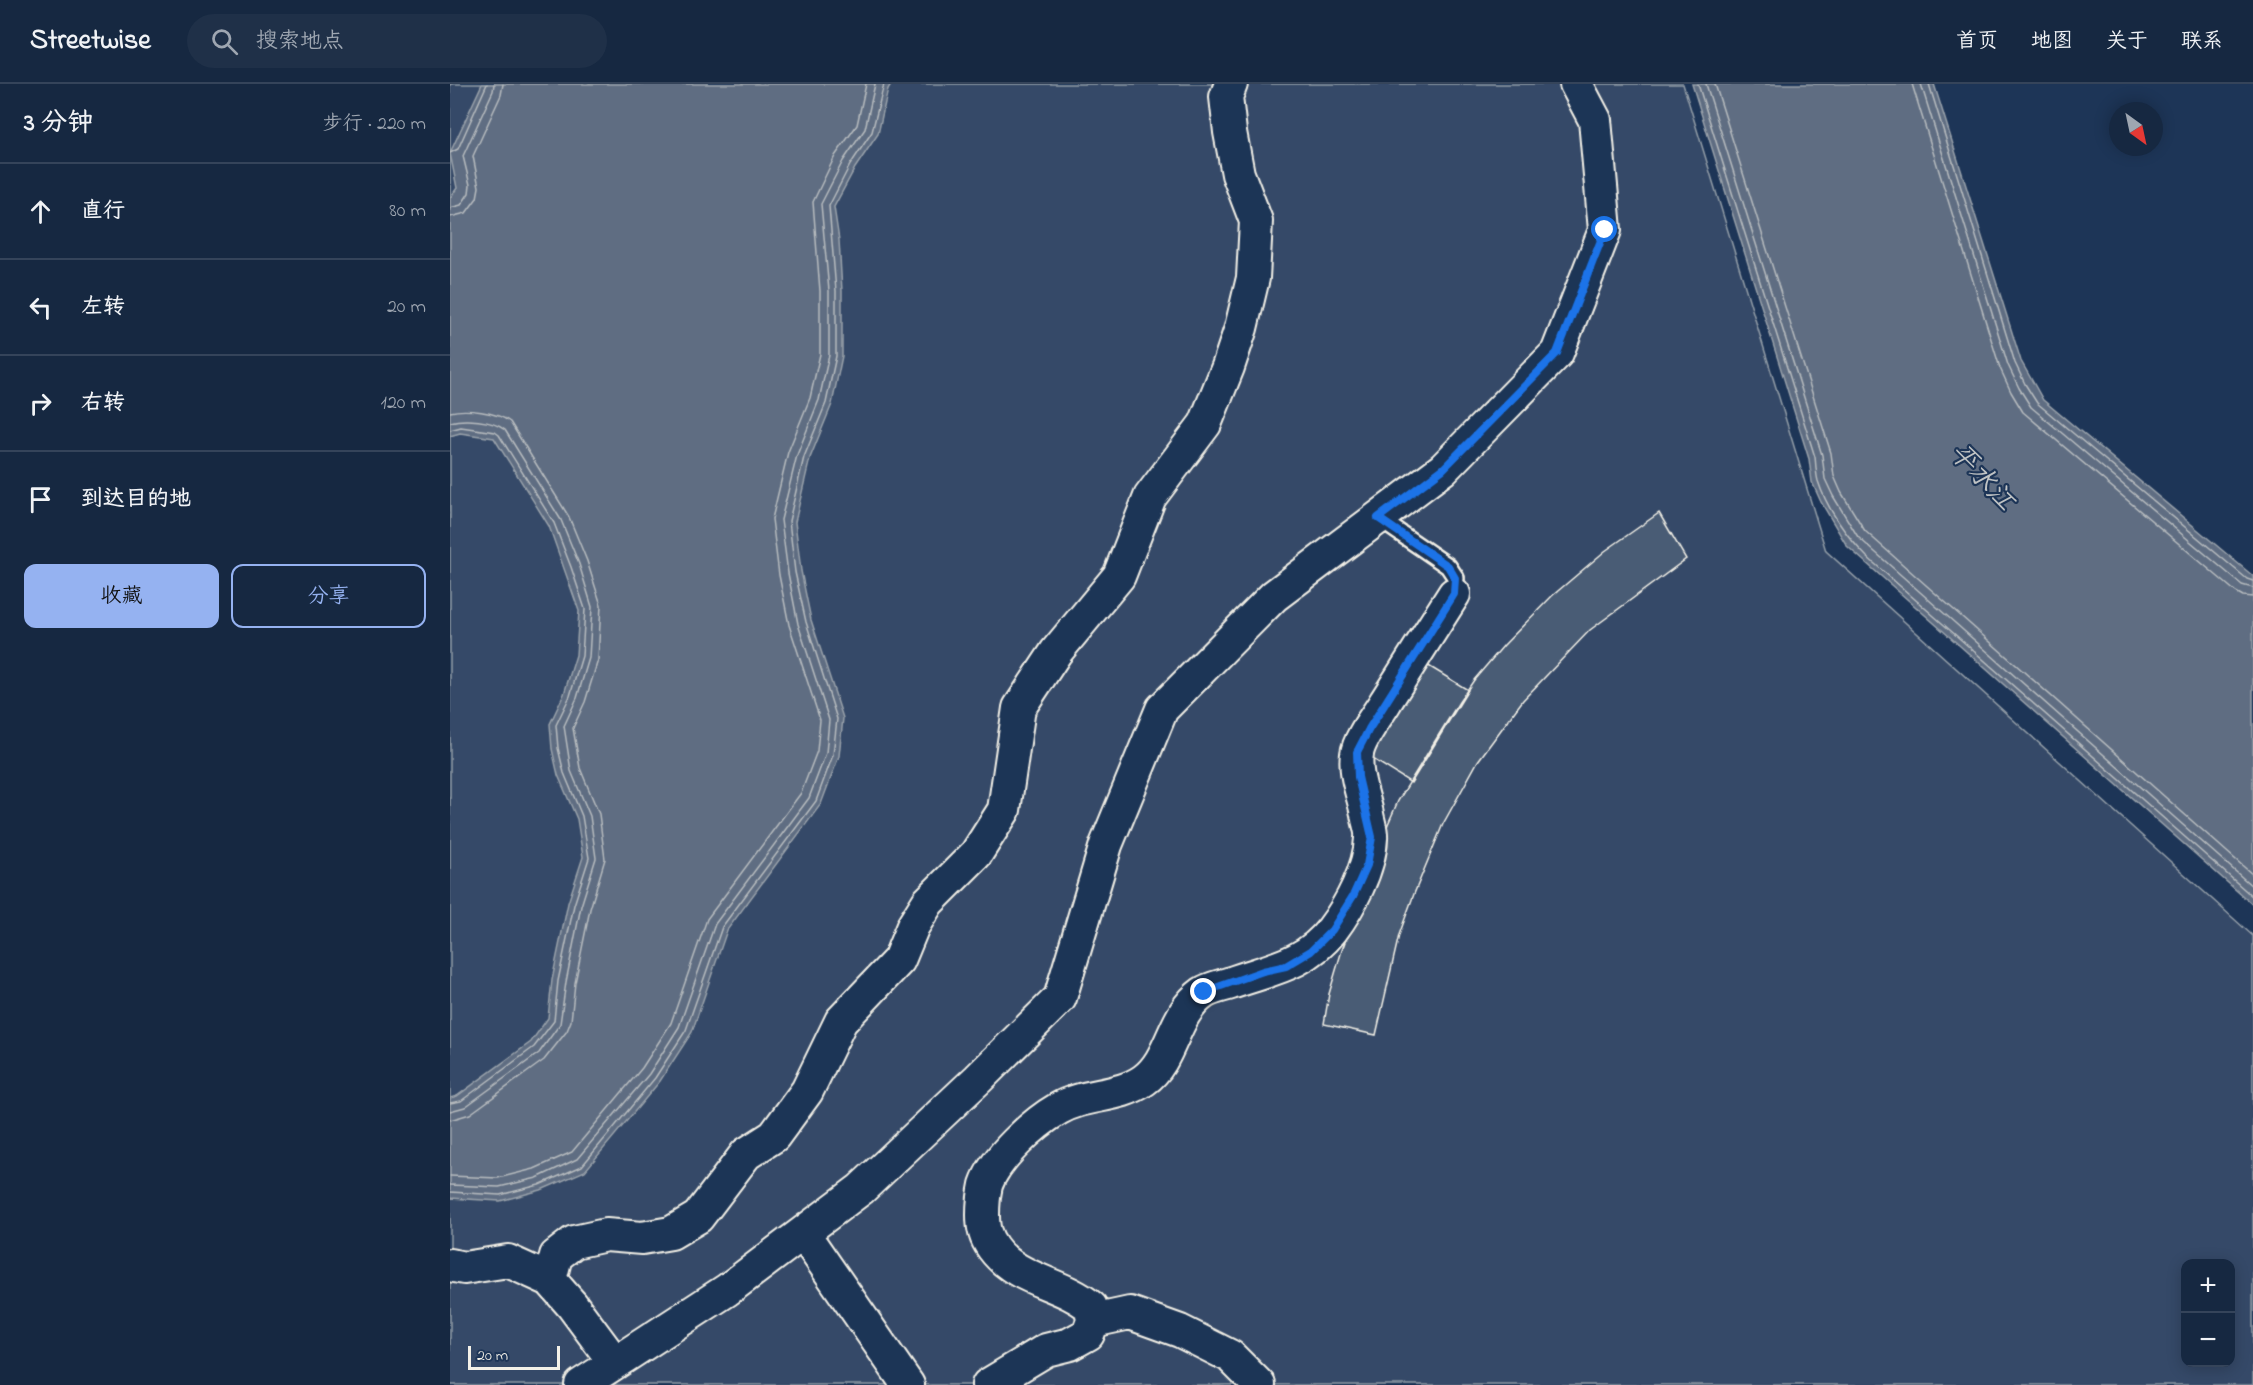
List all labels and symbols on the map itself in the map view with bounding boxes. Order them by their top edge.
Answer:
north arrow [2109,102,2163,156]
route start [1591,216,1617,242]
water label: 平水江 [1939,435,2024,522]
route end [1190,978,1216,1004]
scale bar [468,1343,560,1370]

